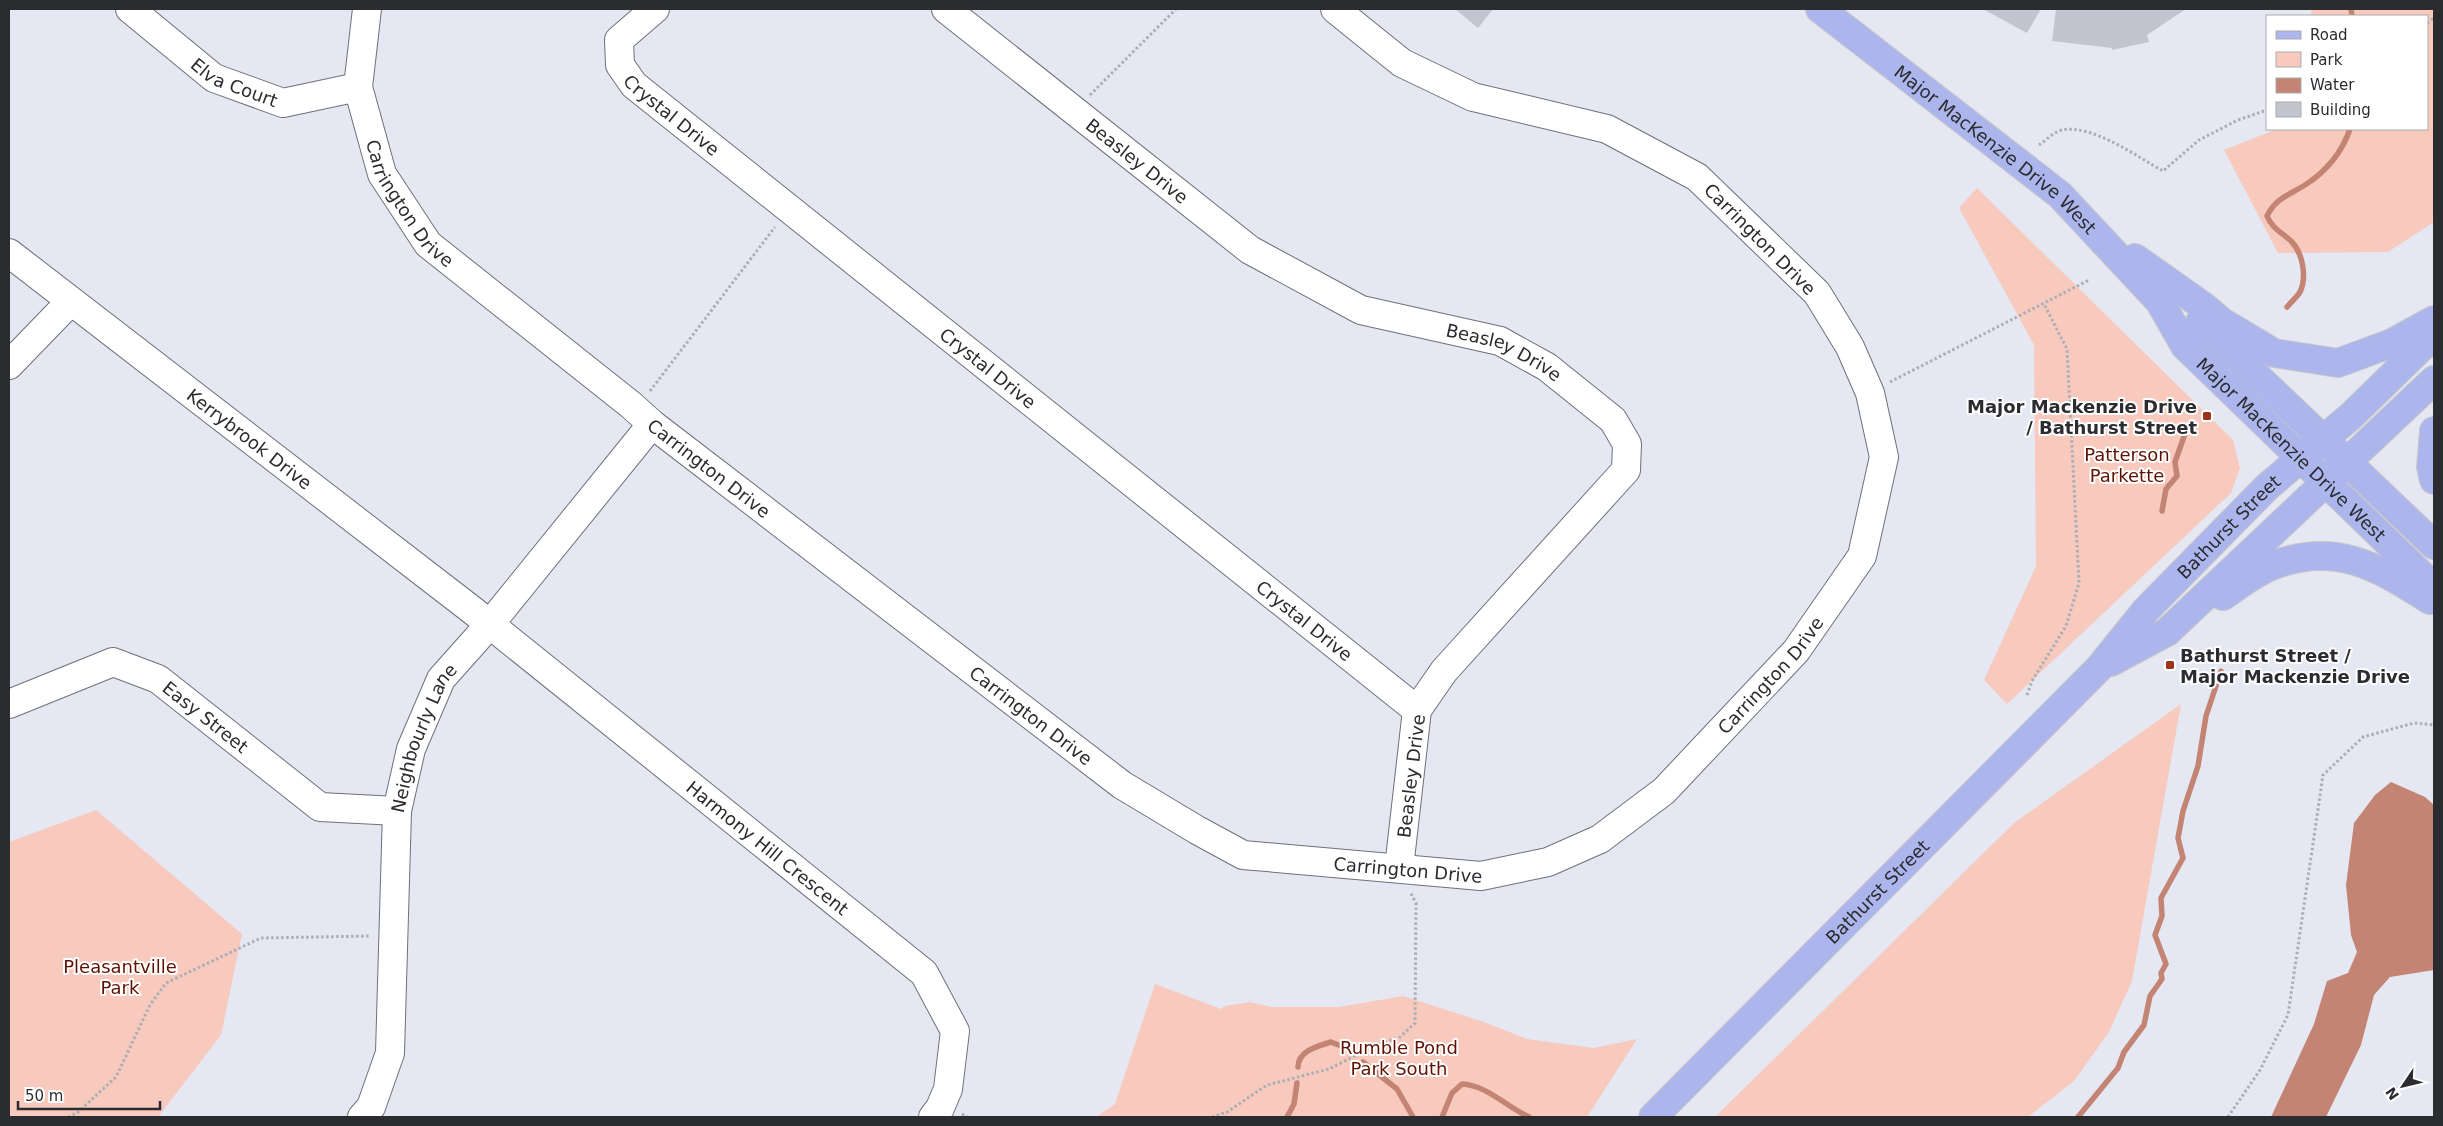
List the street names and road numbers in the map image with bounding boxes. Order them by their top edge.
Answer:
street label: Elva Court [187,53,281,111]
street label: Major MacKenzie Drive West [1891,60,2101,238]
street label: Crystal Drive [619,70,724,160]
street label: Beasley Drive [1082,114,1192,207]
street label: Carrington Drive [362,137,458,271]
street label: Carrington Drive [1700,179,1820,299]
street label: Beasley Drive [1444,319,1566,385]
street label: Crystal Drive [936,323,1040,412]
street label: Major MacKenzie Drive West [2193,353,2390,545]
street label: Kerrybrook Drive [183,384,316,493]
street label: Carrington Drive [644,414,775,522]
street label: Bathurst Street [2173,470,2284,583]
street label: Crystal Drive [1252,576,1357,665]
street label: Carrington Drive [1713,613,1827,738]
street label: Neighbourly Lane [387,659,461,814]
street label: Carrington Drive [966,661,1097,769]
street label: Easy Street [159,677,253,757]
street label: Beasley Drive [1393,713,1429,839]
street label: Harmony Hill Crescent [682,776,853,919]
street label: Bathurst Street [1821,835,1933,948]
street label: Carrington Drive [1333,853,1483,887]

